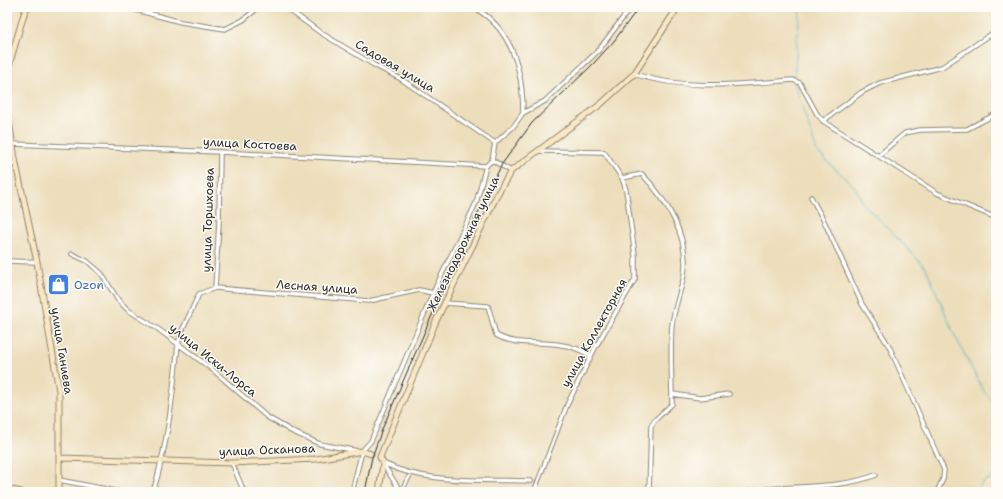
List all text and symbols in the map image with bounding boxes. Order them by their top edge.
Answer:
street label: Садовая улица [352,36,438,96]
street label: улица Костоева [203,134,298,154]
street label: улица Торшхоева [198,167,218,273]
street label: Железнодорожная улица [423,173,503,315]
shop icon: Ozon [45,272,71,298]
street label: Лесная улица [276,276,359,298]
street label: улица Коллекторная [557,276,631,390]
place label: Ozon [74,277,104,293]
street label: улица Ганиева [47,306,77,396]
street label: улица Иски-Лорса [166,320,261,401]
street label: улица Осканова [218,440,316,460]

